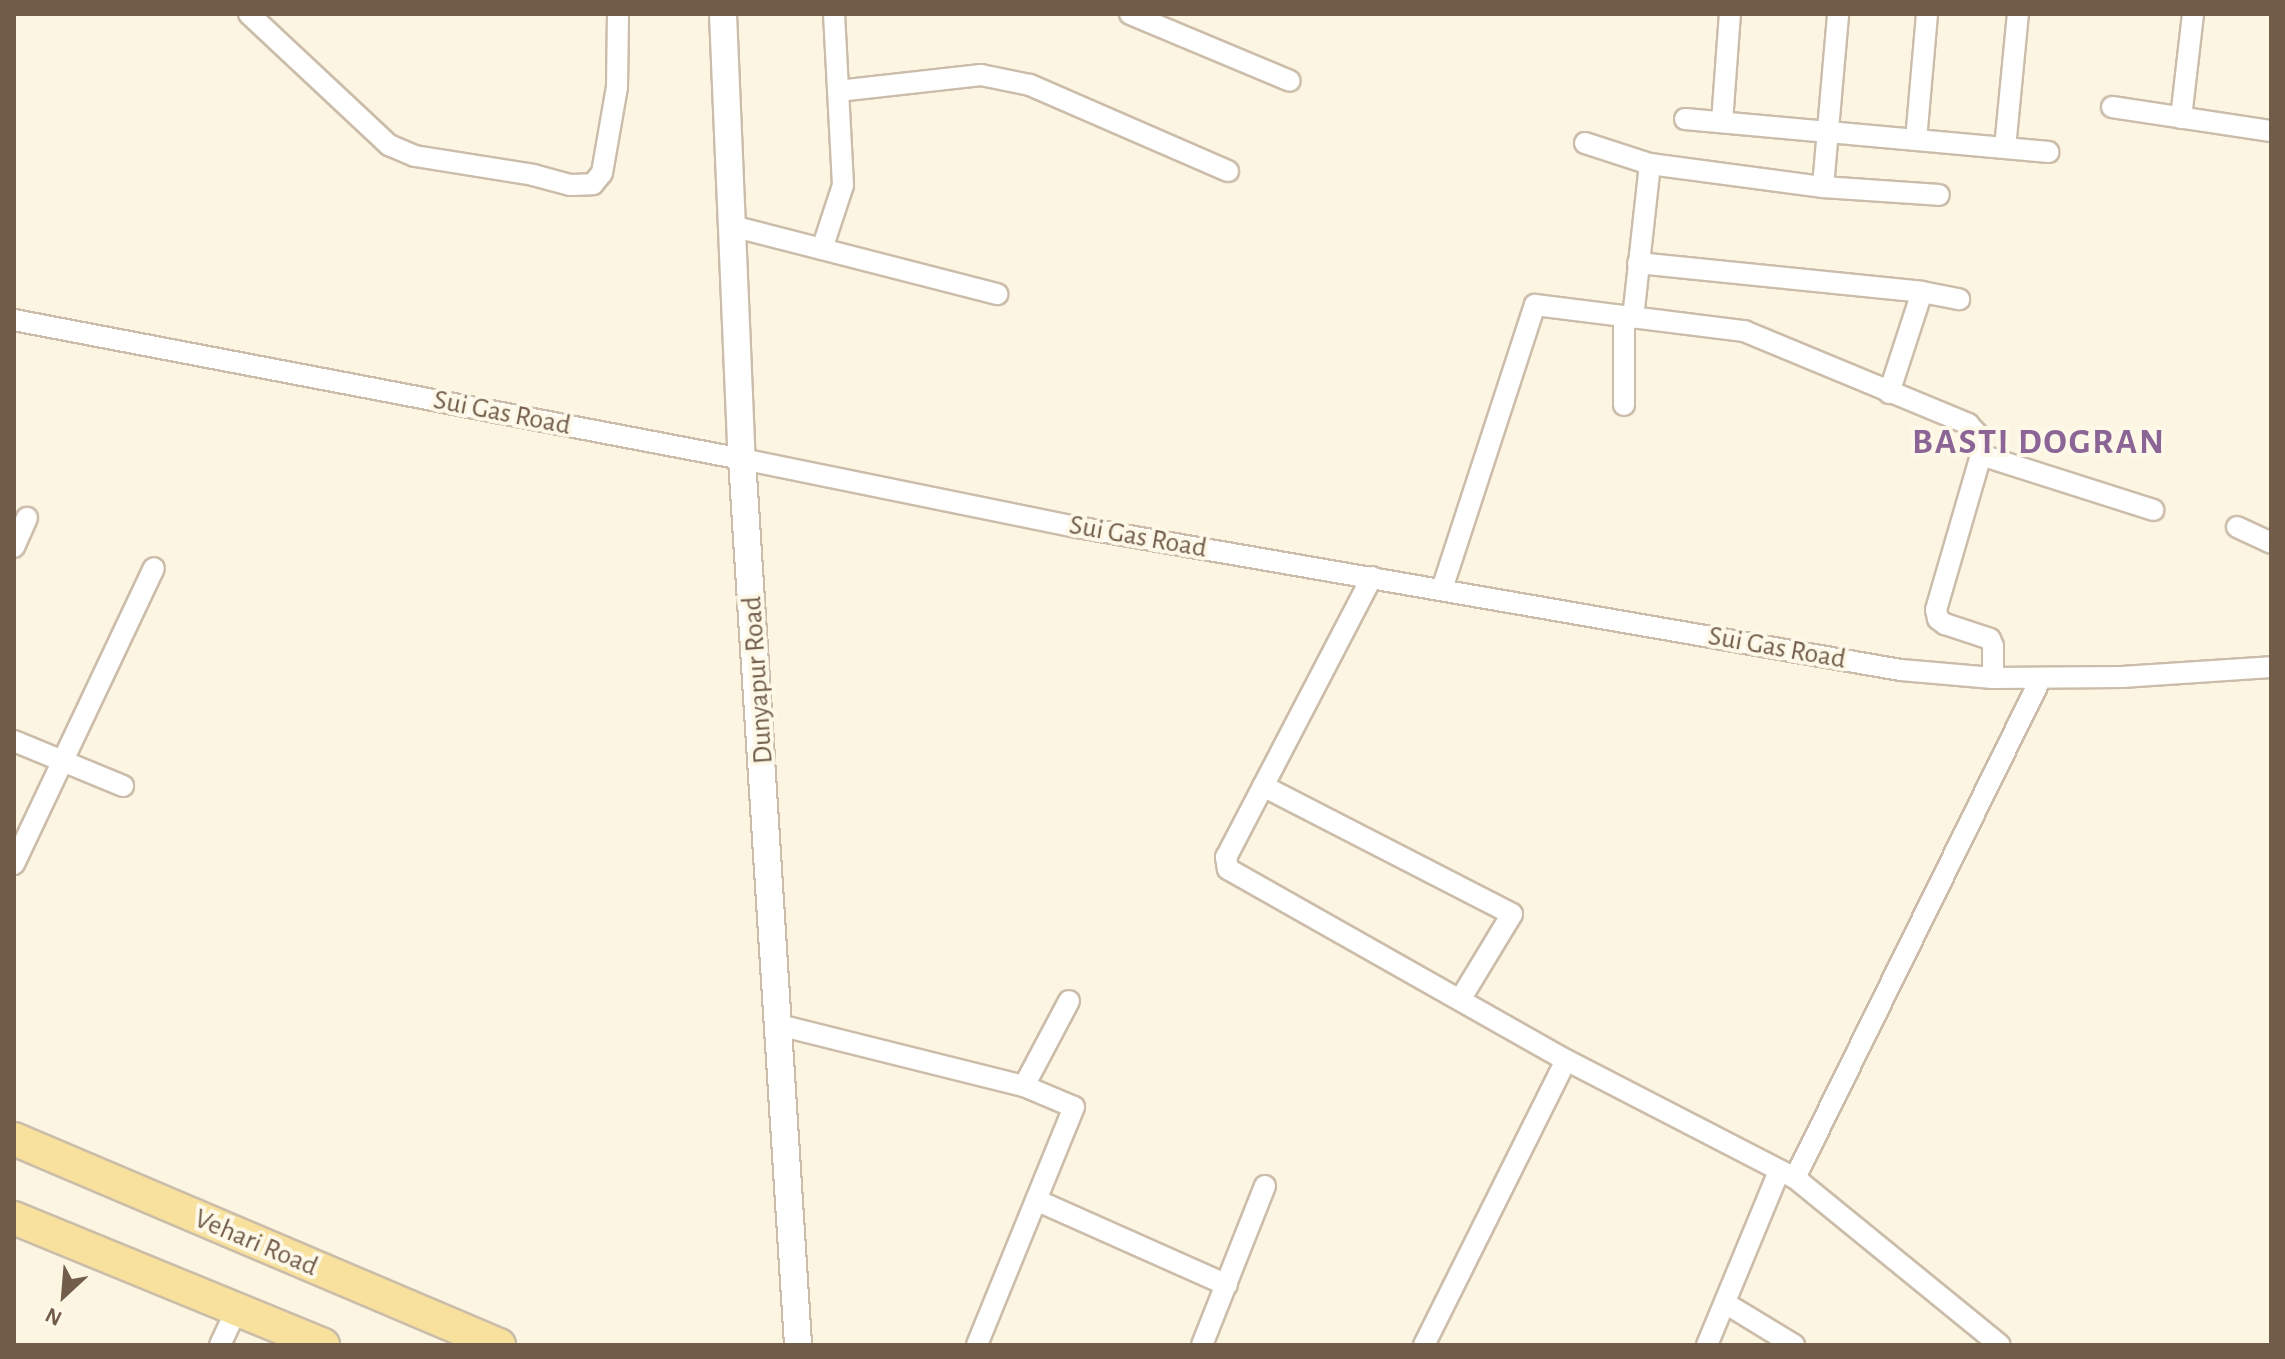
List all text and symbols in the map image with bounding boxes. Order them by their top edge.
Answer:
street label: Sui Gas Road [431,383,573,443]
district label: BASTI DOGRAN [1912,421,2166,465]
street label: Sui Gas Road [1067,508,1209,566]
street label: Dunyapur Road [735,595,781,765]
street label: Sui Gas Road [1706,619,1848,677]
street label: Vehari Road [189,1202,323,1284]
north arrow [24,1255,104,1335]
text: N [42,1303,65,1330]

